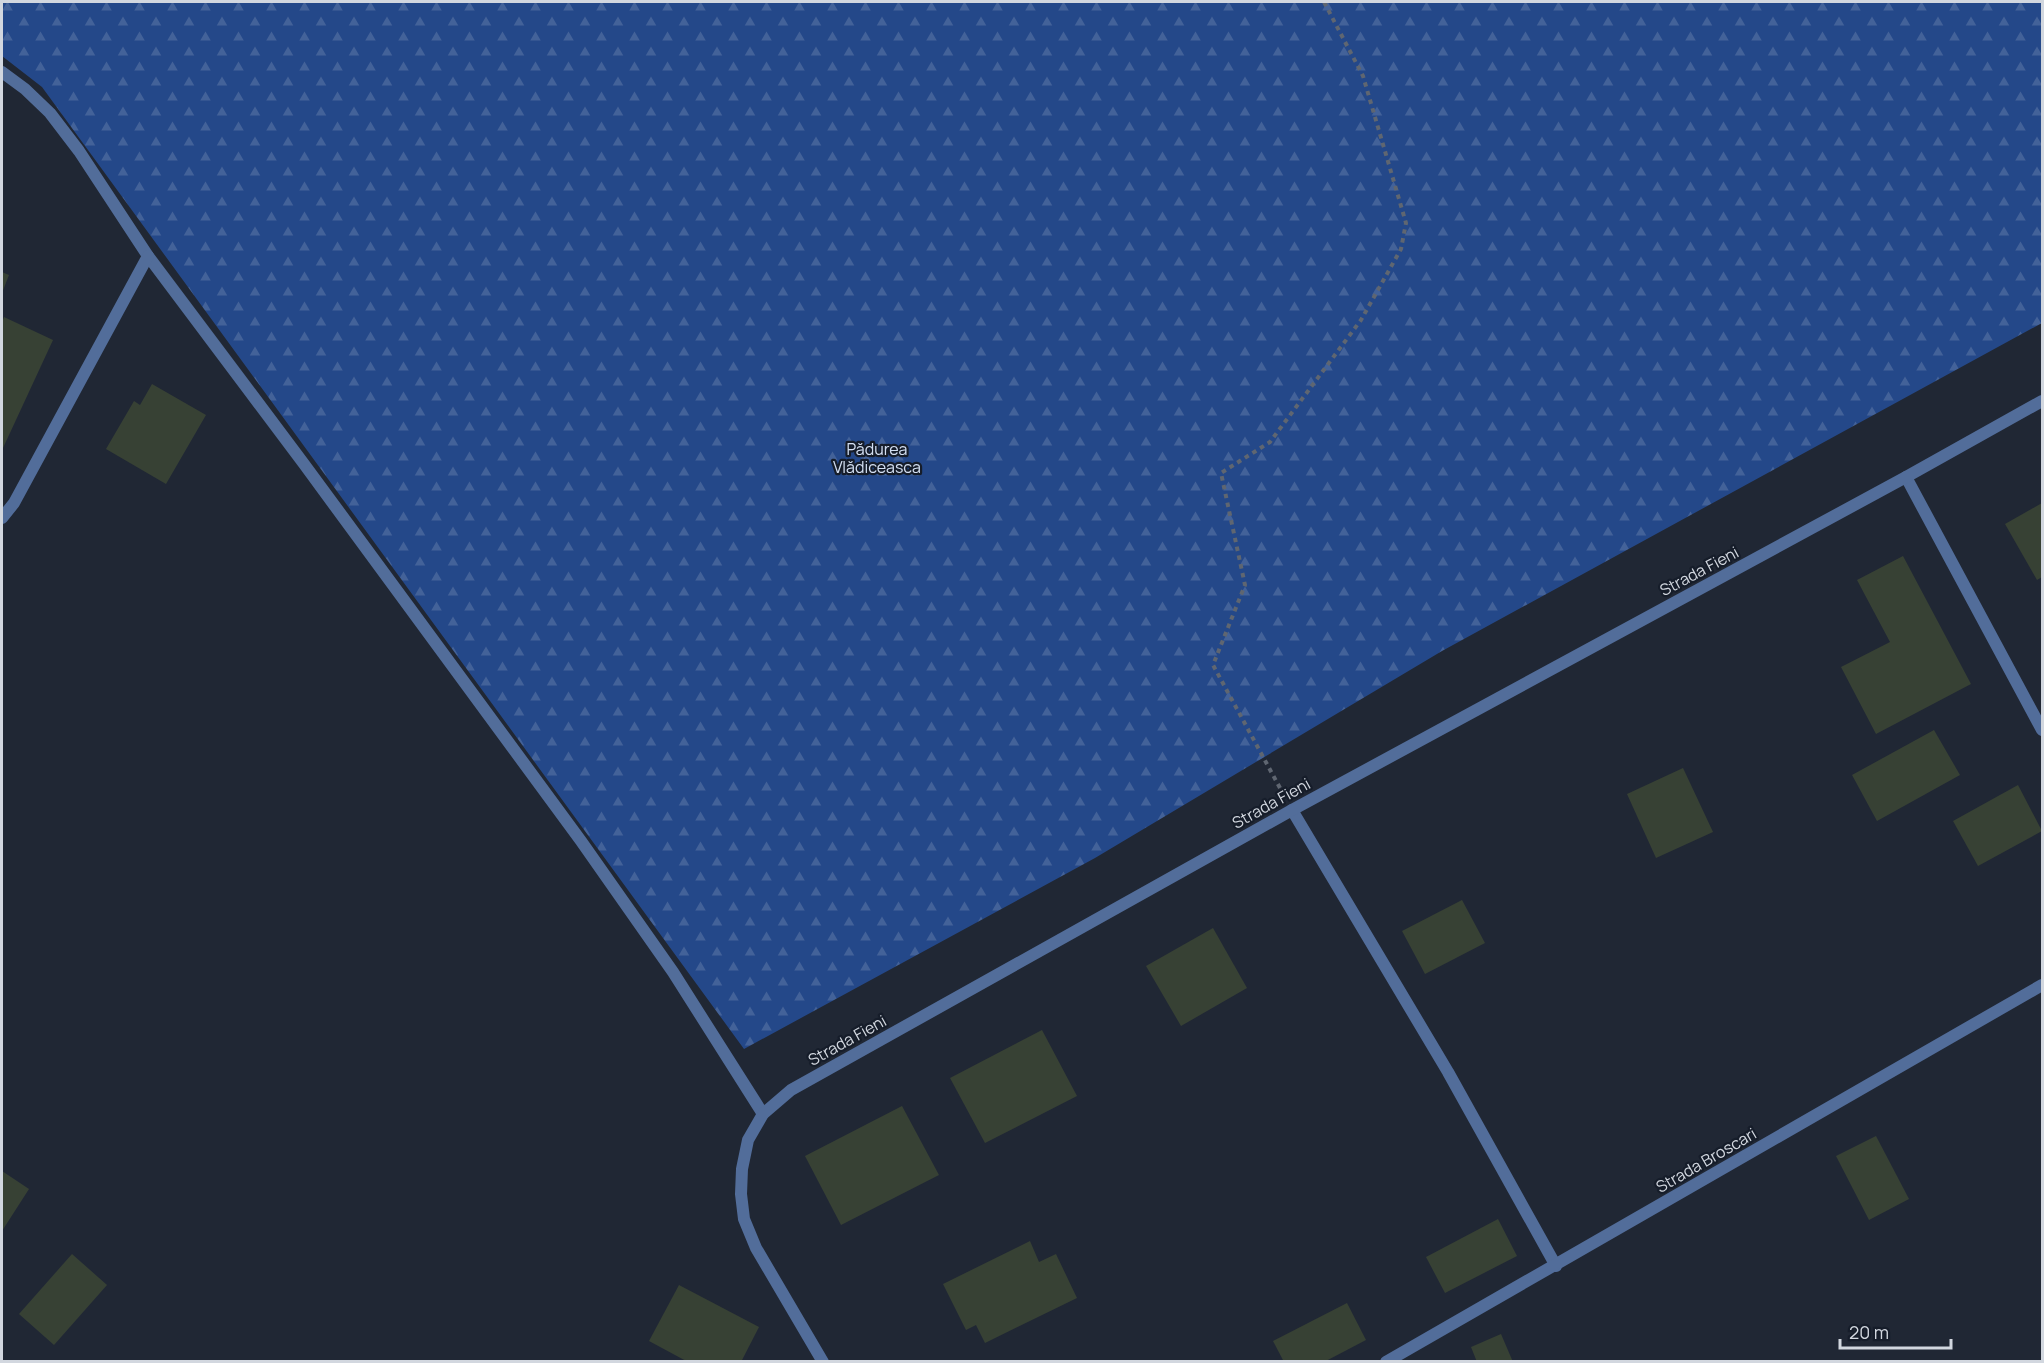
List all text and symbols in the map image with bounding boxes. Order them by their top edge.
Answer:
park label: Pădurea Vlădiceasca [833,438,921,478]
street label: Strada Fieni [1656,541,1742,601]
street label: Strada Fieni [1228,772,1314,834]
street label: Strada Fieni [804,1009,890,1071]
street label: Strada Broscari [1652,1122,1760,1198]
scale bar [1840,1312,1951,1350]
text: 20 m [1849,1320,1889,1344]

